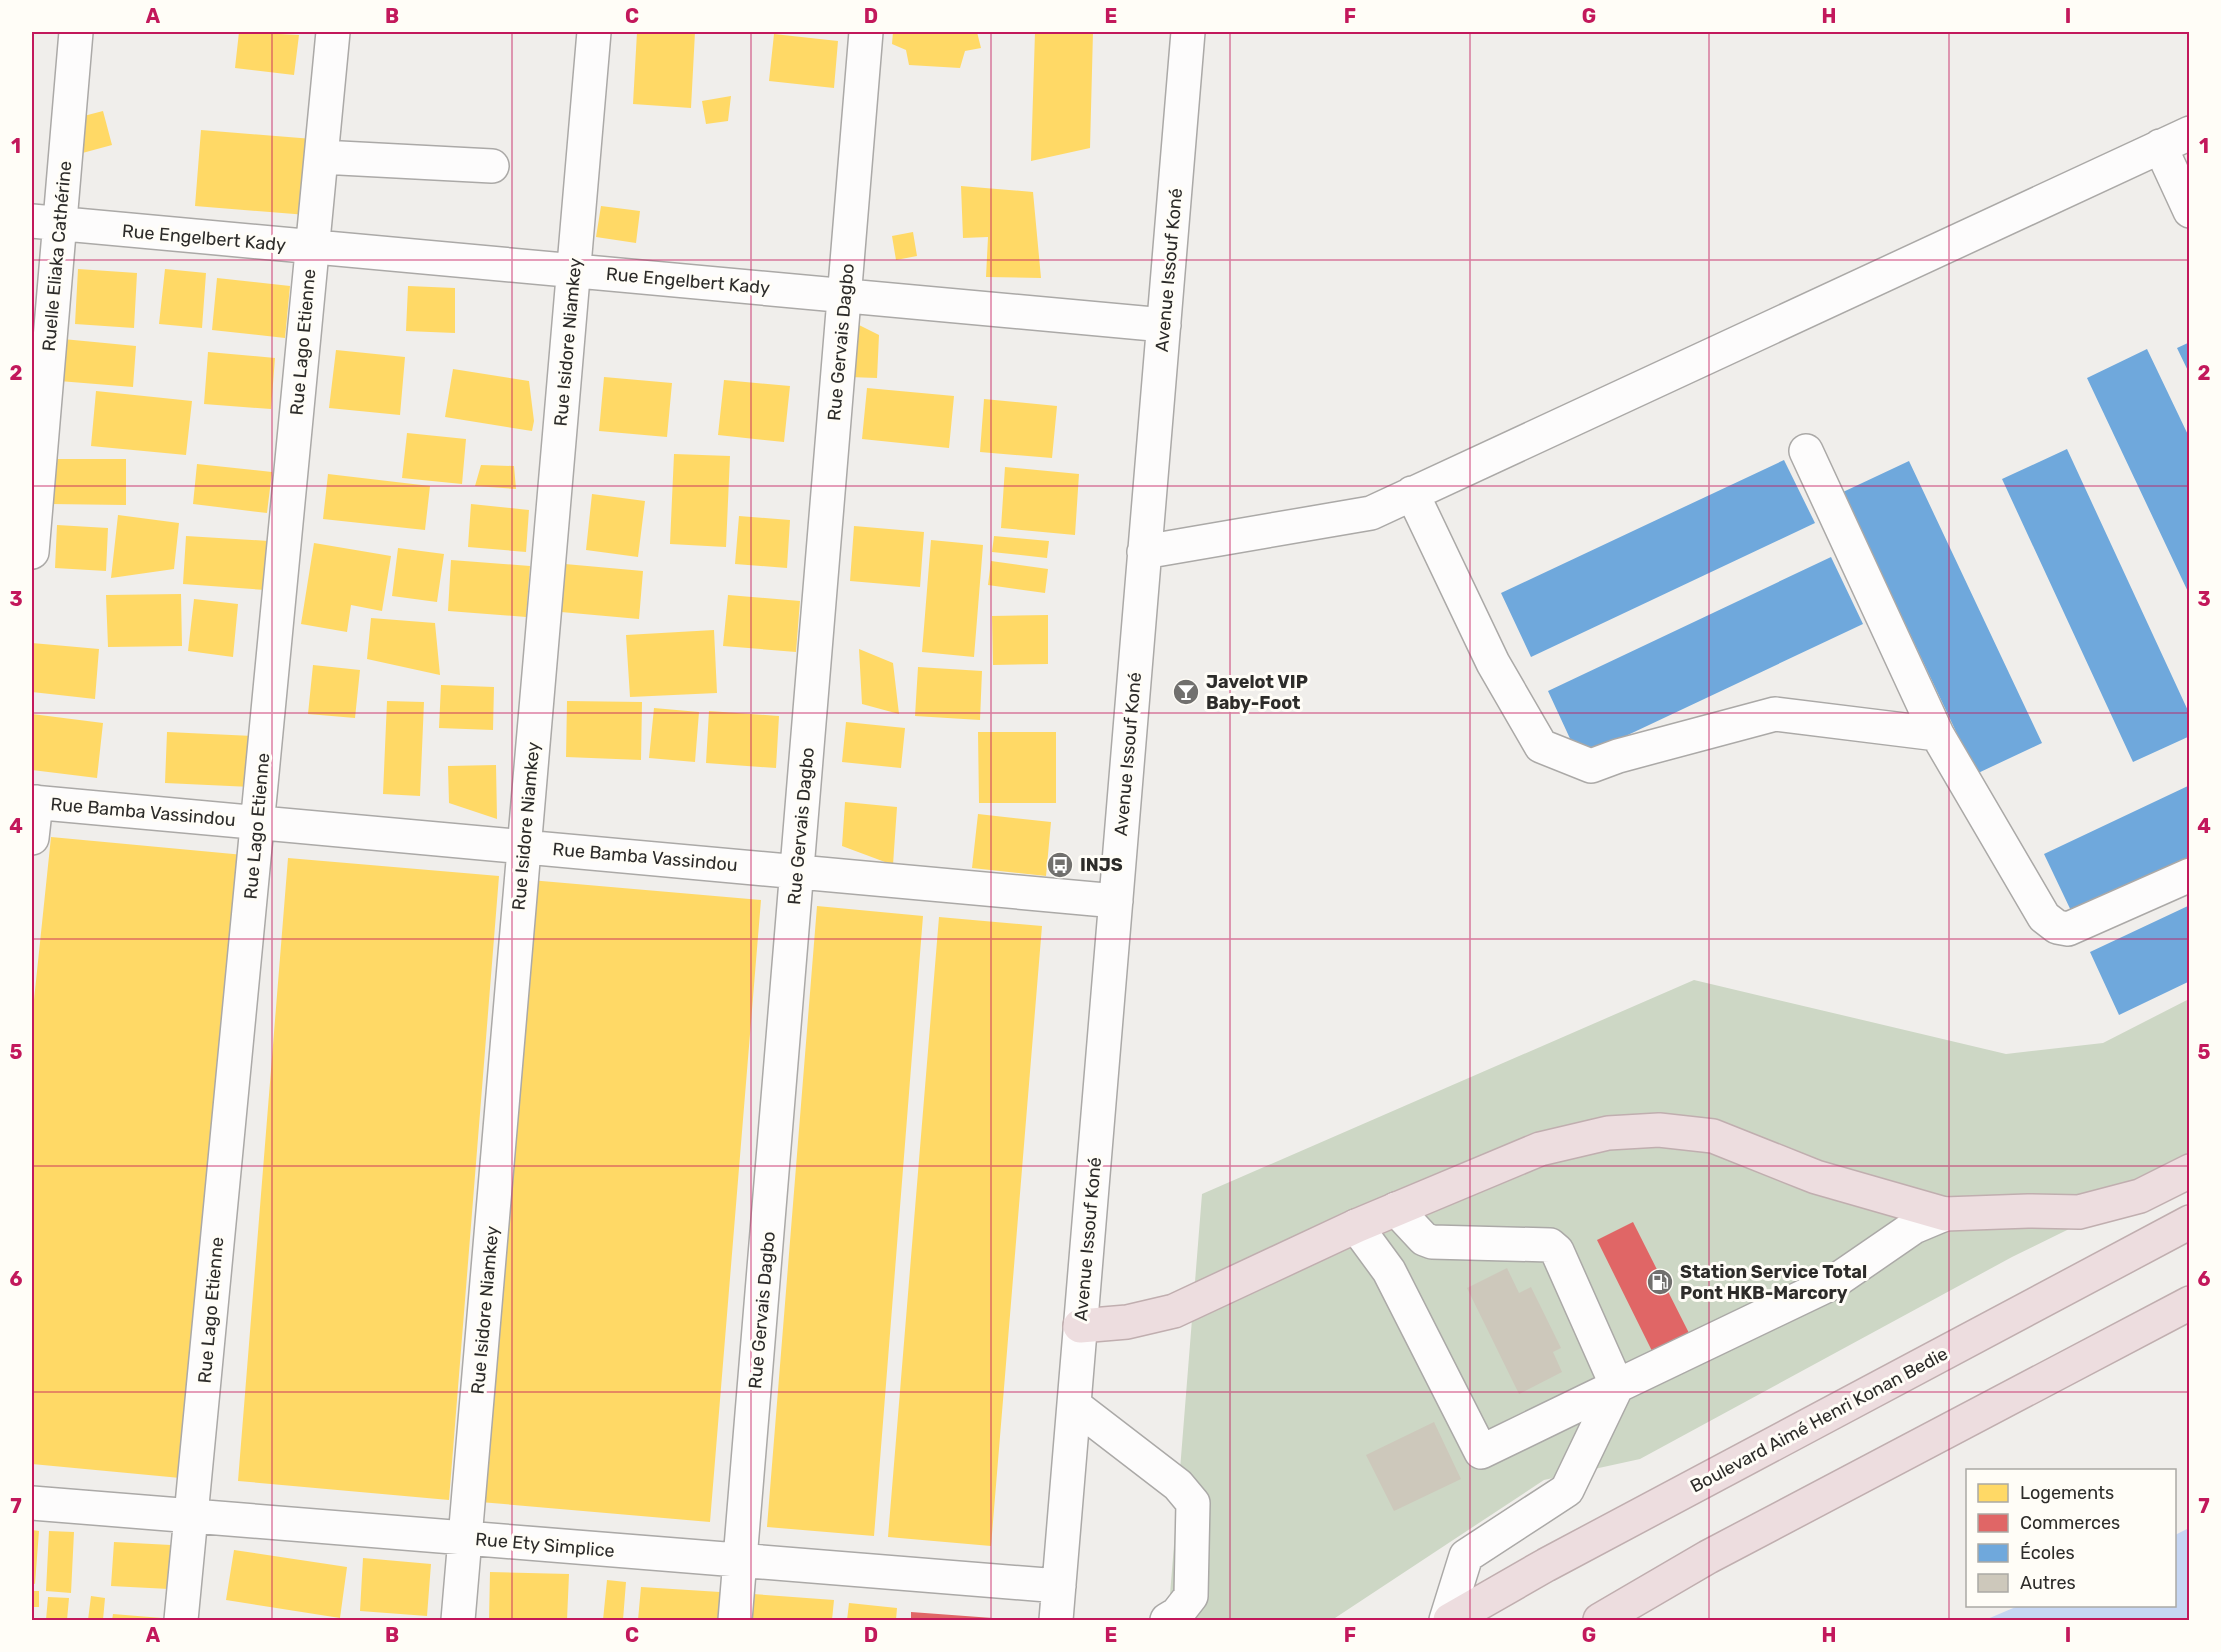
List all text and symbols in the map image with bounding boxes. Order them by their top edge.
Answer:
text: A [146,4,161,28]
text: B [385,4,399,28]
text: C [625,4,639,28]
text: D [864,4,878,28]
text: E [1105,4,1117,28]
text: F [1344,4,1356,28]
text: G [1582,4,1596,28]
text: H [1822,4,1836,28]
text: I [2065,4,2071,28]
text: 1 [11,134,21,158]
text: 1 [2199,134,2209,158]
street label: Ruelle Eliaka Cathérine [38,160,76,352]
street label: Avenue Issouf Koné [1151,187,1187,353]
street label: Rue Engelbert Kady [121,220,287,256]
street label: Rue Isidore Niamkey [550,257,586,427]
street label: Rue Gervais Dagbo [823,262,859,422]
street label: Rue Engelbert Kady [605,263,771,299]
street label: Rue Lago Etienne [286,268,320,416]
text: 2 [10,361,23,385]
text: 2 [2198,361,2211,385]
text: 3 [9,587,23,611]
text: 3 [2197,587,2211,611]
street label: Avenue Issouf Koné [1110,671,1146,837]
place label: Javelot VIP Baby-Foot [1206,671,1308,714]
bar icon: Javelot VIP Baby-Foot [1171,677,1201,707]
street label: Rue Isidore Niamkey [508,741,544,911]
street label: Rue Gervais Dagbo [783,746,819,906]
street label: Rue Lago Etienne [240,752,274,900]
street label: Rue Bamba Vassindou [49,793,237,831]
text: 4 [9,814,23,838]
text: 4 [2197,814,2211,838]
street label: Rue Bamba Vassindou [551,838,739,876]
bus stop icon: INJS [1045,850,1075,880]
place label: INJS [1080,854,1123,876]
text: 5 [10,1040,23,1064]
text: 5 [2198,1040,2211,1064]
street label: Avenue Issouf Koné [1070,1156,1106,1322]
street label: Rue Isidore Niamkey [467,1225,503,1395]
street label: Rue Gervais Dagbo [744,1230,780,1390]
street label: Rue Lago Etienne [194,1236,228,1384]
place label: Station Service Total Pont HKB-Marcory [1680,1261,1867,1304]
text: 6 [9,1267,23,1291]
fuel station icon: Station Service Total Pont HKB-Marcory [1645,1267,1675,1297]
text: 6 [2197,1267,2211,1291]
street label: Boulevard Aimé Henri Konan Bedie [1686,1343,1952,1497]
legend [1966,1469,2176,1607]
text: Logements [2020,1482,2114,1504]
text: 7 [10,1494,22,1518]
text: 7 [2198,1494,2210,1518]
text: Commerces [2020,1512,2120,1534]
street label: Rue Ety Simplice [474,1528,616,1562]
text: Écoles [2020,1542,2075,1564]
text: Autres [2020,1572,2076,1594]
text: A [146,1623,161,1647]
text: B [385,1623,399,1647]
text: C [625,1623,639,1647]
text: D [864,1623,878,1647]
text: E [1105,1623,1117,1647]
text: F [1344,1623,1356,1647]
text: G [1582,1623,1596,1647]
text: H [1822,1623,1836,1647]
text: I [2065,1623,2071,1647]

